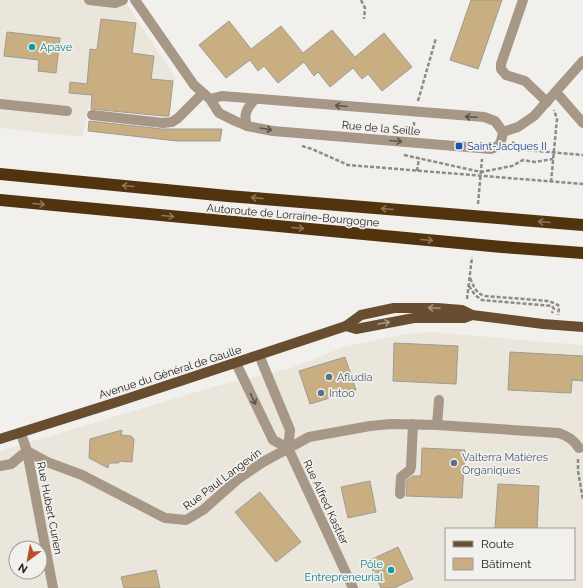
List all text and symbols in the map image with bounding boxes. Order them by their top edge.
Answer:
place label: Apave [40,41,73,54]
marker: Apave [27,42,37,52]
one-way arrow [335,103,348,110]
one-way arrow [465,113,478,120]
street label: Rue de la Seille [341,119,421,138]
one-way arrow [260,126,273,134]
one-way arrow [389,137,402,144]
place label: Saint-Jacques II [467,140,547,153]
marker: Saint-Jacques II [454,141,464,151]
one-way arrow [122,182,135,190]
one-way arrow [251,194,264,202]
one-way arrow [32,200,45,208]
street label: Autoroute de Lorraine-Bourgogne [206,201,380,230]
one-way arrow [381,205,394,213]
one-way arrow [161,212,174,220]
one-way arrow [538,218,551,226]
one-way arrow [291,225,304,232]
one-way arrow [420,237,433,244]
one-way arrow [428,304,441,312]
one-way arrow [377,319,390,327]
street label: Avenue du Général de Gaulle [97,343,244,402]
place label: Afludia [337,371,372,384]
marker: Afludia [324,372,334,382]
place label: Intoo [329,387,355,400]
marker: Intoo [316,388,326,398]
one-way arrow [250,392,257,404]
street label: Rue Paul Langevin [181,446,264,513]
place label: Valterra Matières Organiques [462,451,548,477]
street label: Rue Alfred Kastler [300,458,351,547]
marker: Valterra Matières Organiques [449,458,459,468]
street label: Rue Hubert Curien [34,461,65,556]
legend [445,528,575,580]
text: Route [481,537,514,551]
north arrow [8,540,48,580]
text: Bâtiment [481,557,531,571]
place label: Pôle Entrepreneurial [305,558,384,584]
text: N [16,560,30,576]
marker: Pôle Entrepreneurial [386,565,396,575]

